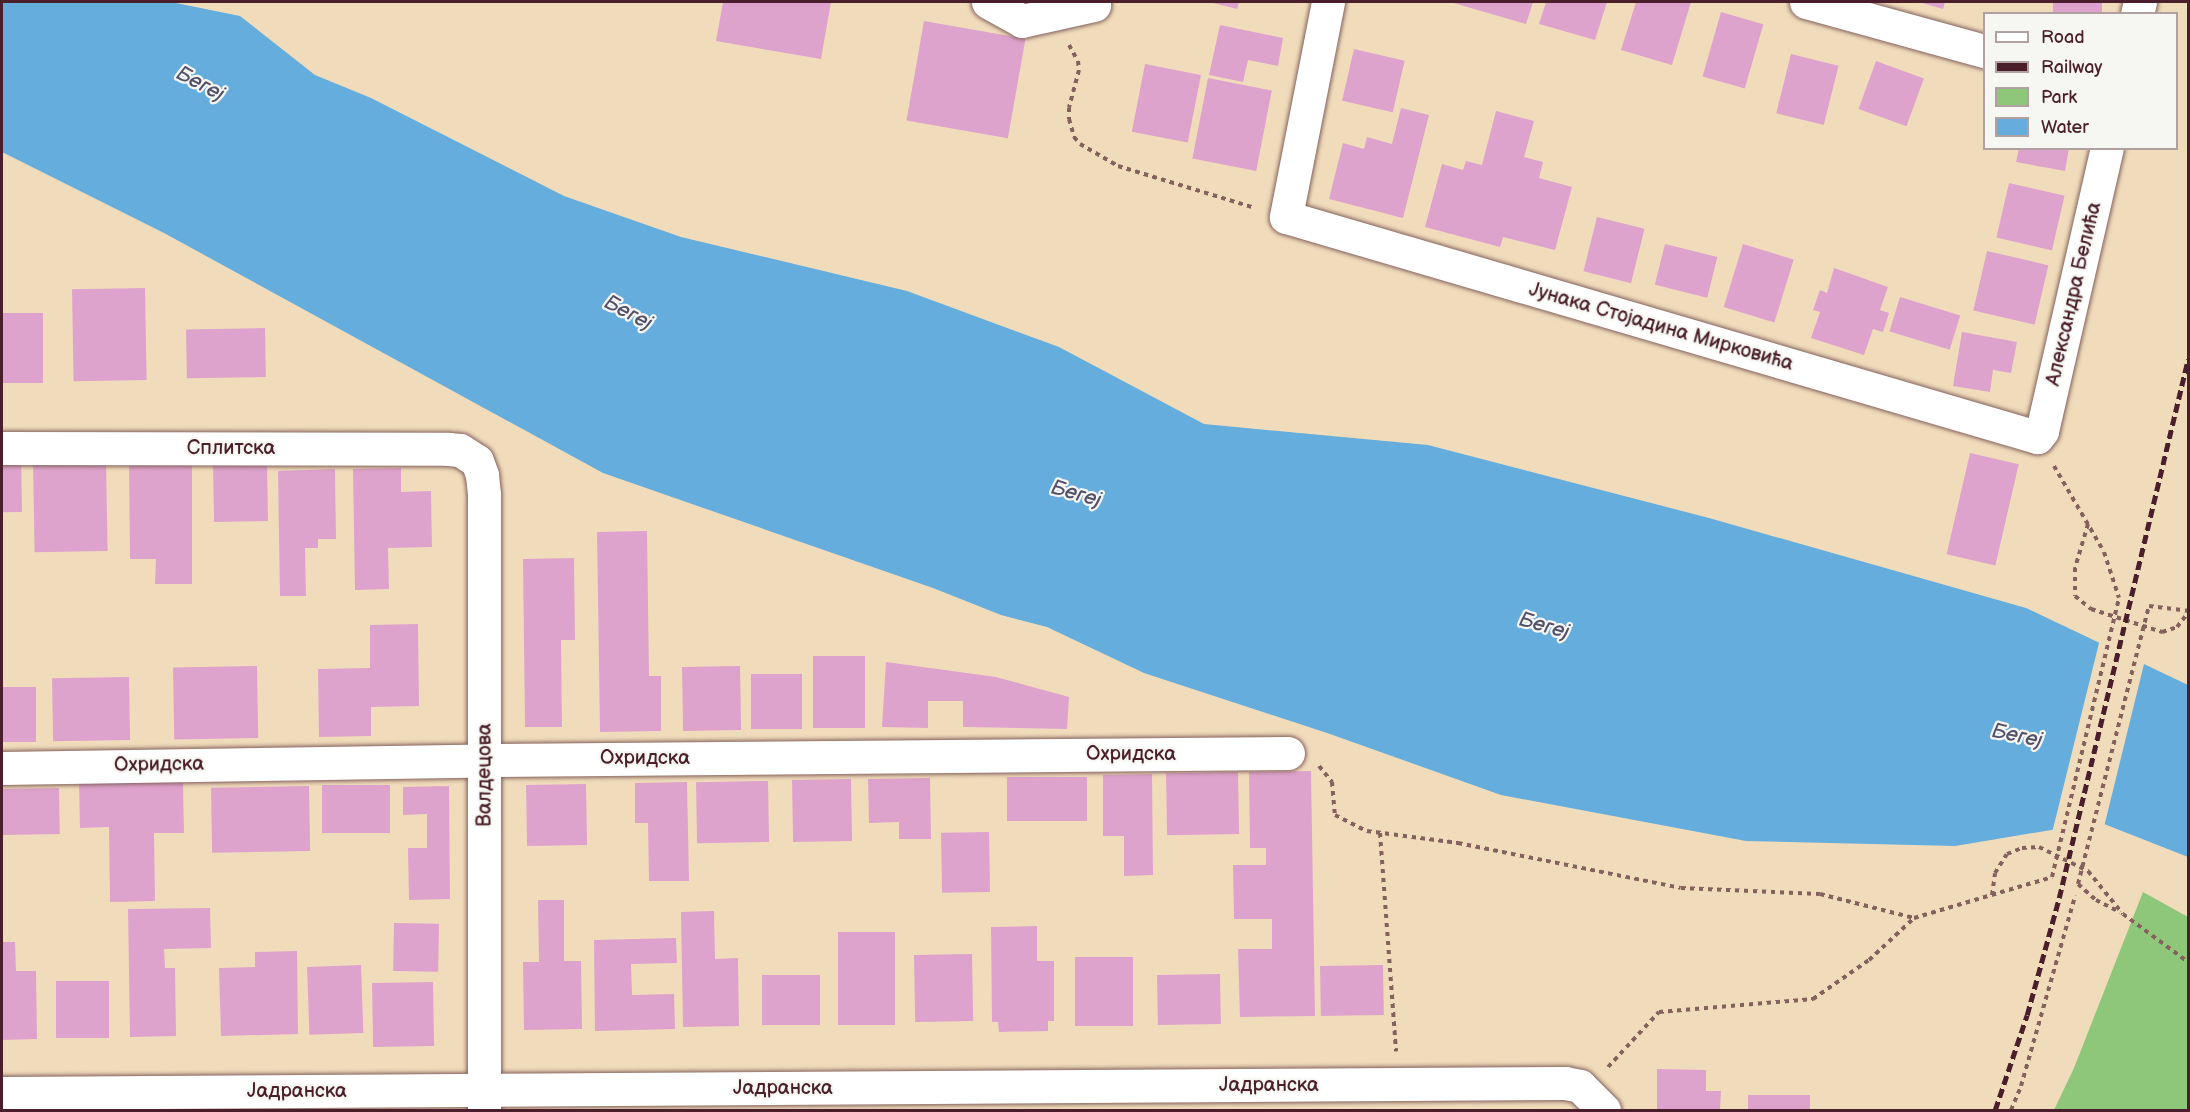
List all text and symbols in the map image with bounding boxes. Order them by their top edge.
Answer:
legend [1983,12,2178,150]
text: Road [2041,27,2085,48]
text: Railway [2041,57,2103,78]
water label: Бегеј [172,61,228,107]
text: Park [2041,87,2077,108]
text: Water [2041,117,2089,138]
street label: Александра Белића [2041,200,2107,388]
street label: Јунака Стојадина Мирковића [1526,278,1796,376]
water label: Бегеј [600,290,656,336]
street label: Сплитска [187,436,275,460]
water label: Бегеј [1048,475,1104,513]
water label: Бегеј [1516,607,1572,645]
water label: Бегеј [1989,718,2045,754]
street label: Валдецова [473,723,497,827]
street label: Охридска [1086,742,1176,766]
street label: Охридска [600,746,690,770]
street label: Охридска [114,752,204,778]
street label: Јадранска [1219,1073,1319,1097]
street label: Јадранска [733,1076,833,1100]
street label: Јадранска [247,1079,347,1103]

